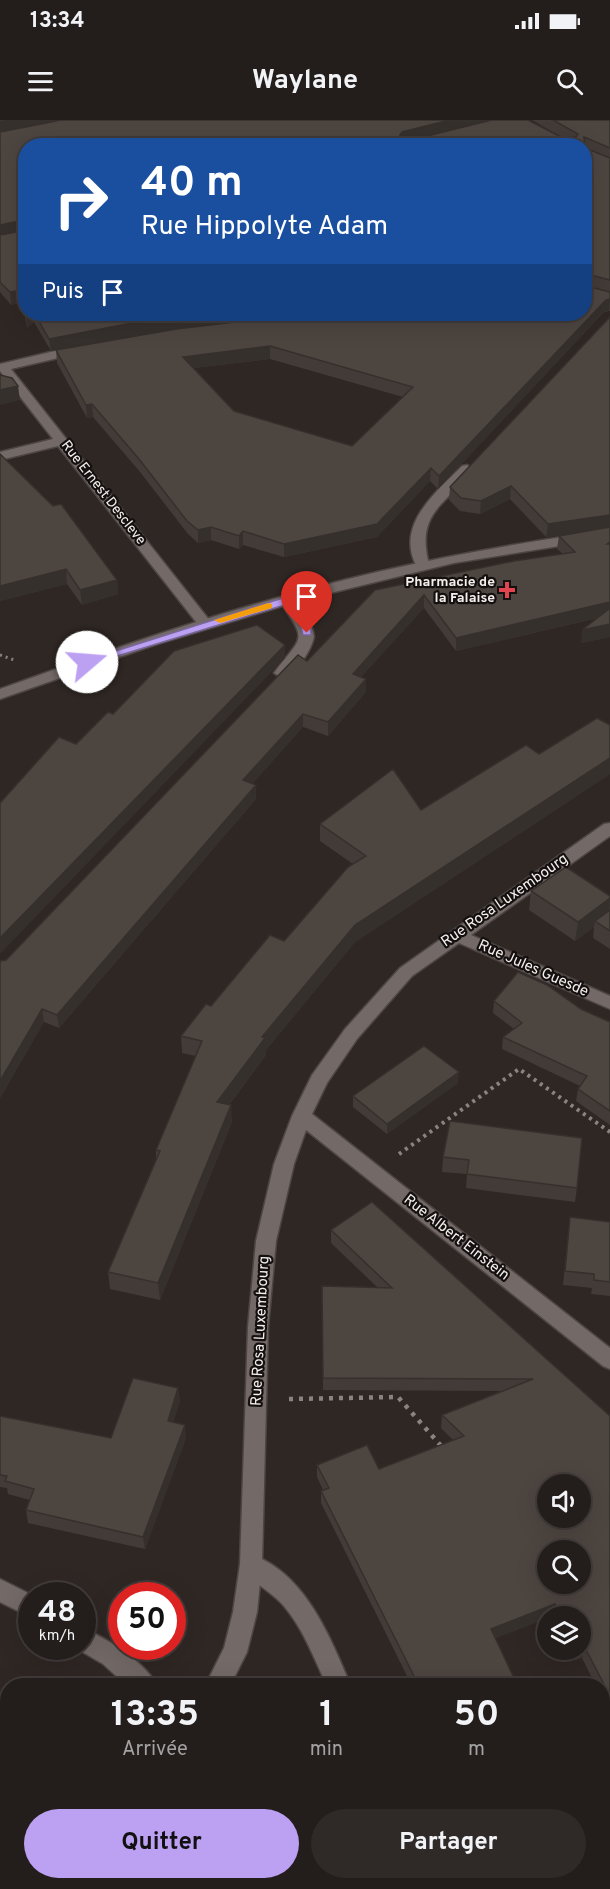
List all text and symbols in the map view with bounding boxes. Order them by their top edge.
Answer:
text: 13:34 [30,8,85,35]
text: Waylane [252,64,358,98]
icon: menu [24,65,57,98]
icon: search [553,65,586,98]
text: 40 m [141,158,243,211]
icon: right [42,162,120,240]
text: Rue Hippolyte Adam [141,210,388,244]
icon: arrive [96,276,129,309]
text: Puis [42,279,84,306]
street label: Rue Ernest Descleve [57,437,149,549]
pin [281,571,332,633]
place label: Pharmacie de la Falaise [405,574,495,607]
icon: arrive [290,580,323,613]
marker: Pharmacie de la Falaise [500,583,514,597]
position arrow [55,630,119,694]
street label: Rue Rosa Luxembourg [438,850,572,952]
street label: Rue Jules Guesde [475,936,591,1002]
street label: Rue Albert Einstein [399,1191,513,1285]
street label: Rue Rosa Luxembourg [248,1255,274,1407]
map controls [537,1474,591,1660]
button: sound [537,1474,591,1528]
button: search [537,1540,591,1594]
speed limit sign: 50 [108,1582,186,1660]
text: 48 [38,1595,76,1632]
button: layers [537,1606,591,1660]
text: km/h [39,1627,75,1646]
text: 13:35 [111,1693,199,1739]
text: 1 [319,1693,334,1739]
text: 50 [454,1693,499,1739]
text: Arrivée [122,1737,188,1763]
text: min [310,1737,343,1763]
text: m [468,1737,485,1763]
button: Quitter [24,1809,299,1878]
button: Partager [311,1809,586,1878]

